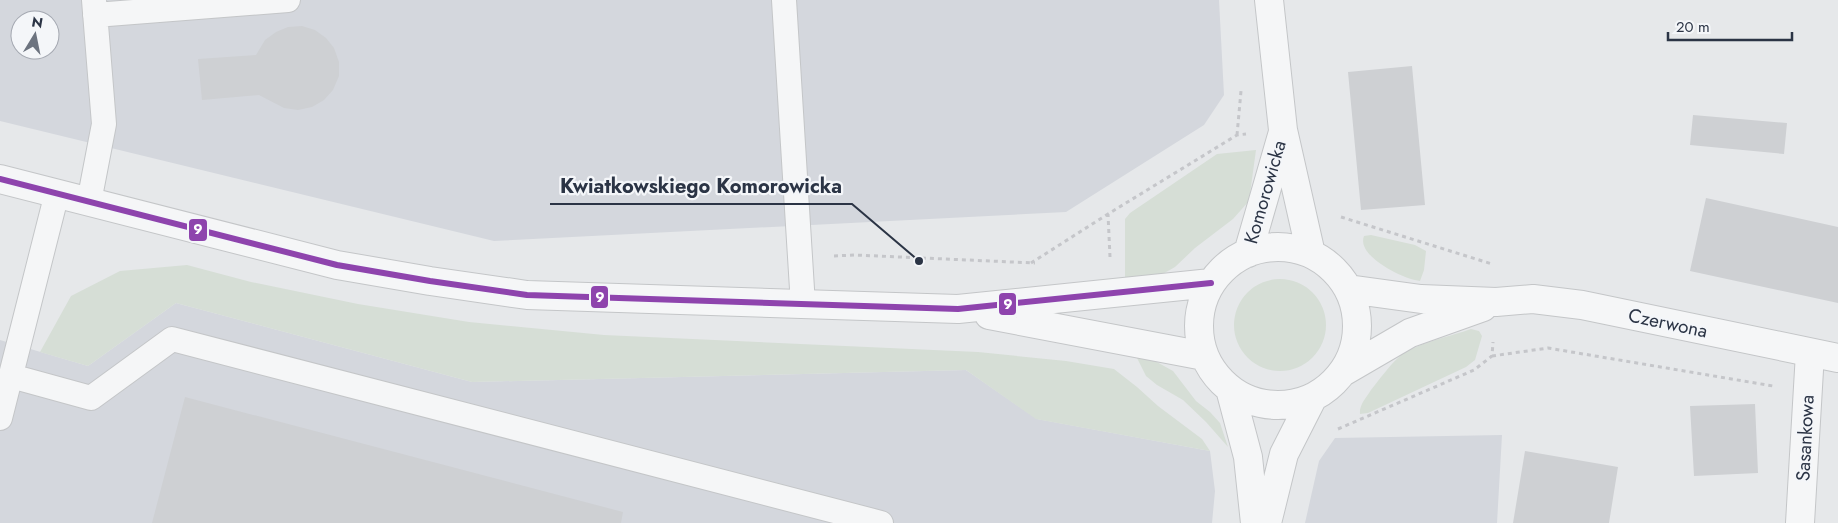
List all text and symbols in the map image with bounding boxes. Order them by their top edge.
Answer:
north arrow [10,10,60,60]
scale bar [1668,10,1792,42]
text: N [30,11,44,33]
text: 20 m [1676,16,1710,38]
street label: Komorowicka [1237,137,1293,247]
callout: Kwiatkowskiego Komorowicka [550,169,852,204]
text: Kwiatkowskiego Komorowicka [560,172,842,201]
line badge: 9 [188,218,208,242]
text: 9 [193,219,203,239]
line badge: 9 [590,285,609,309]
text: 9 [595,287,605,307]
line badge: 9 [998,292,1017,316]
text: 9 [1003,294,1013,314]
street label: Czerwona [1626,301,1710,345]
street label: Sasankowa [1789,394,1821,482]

